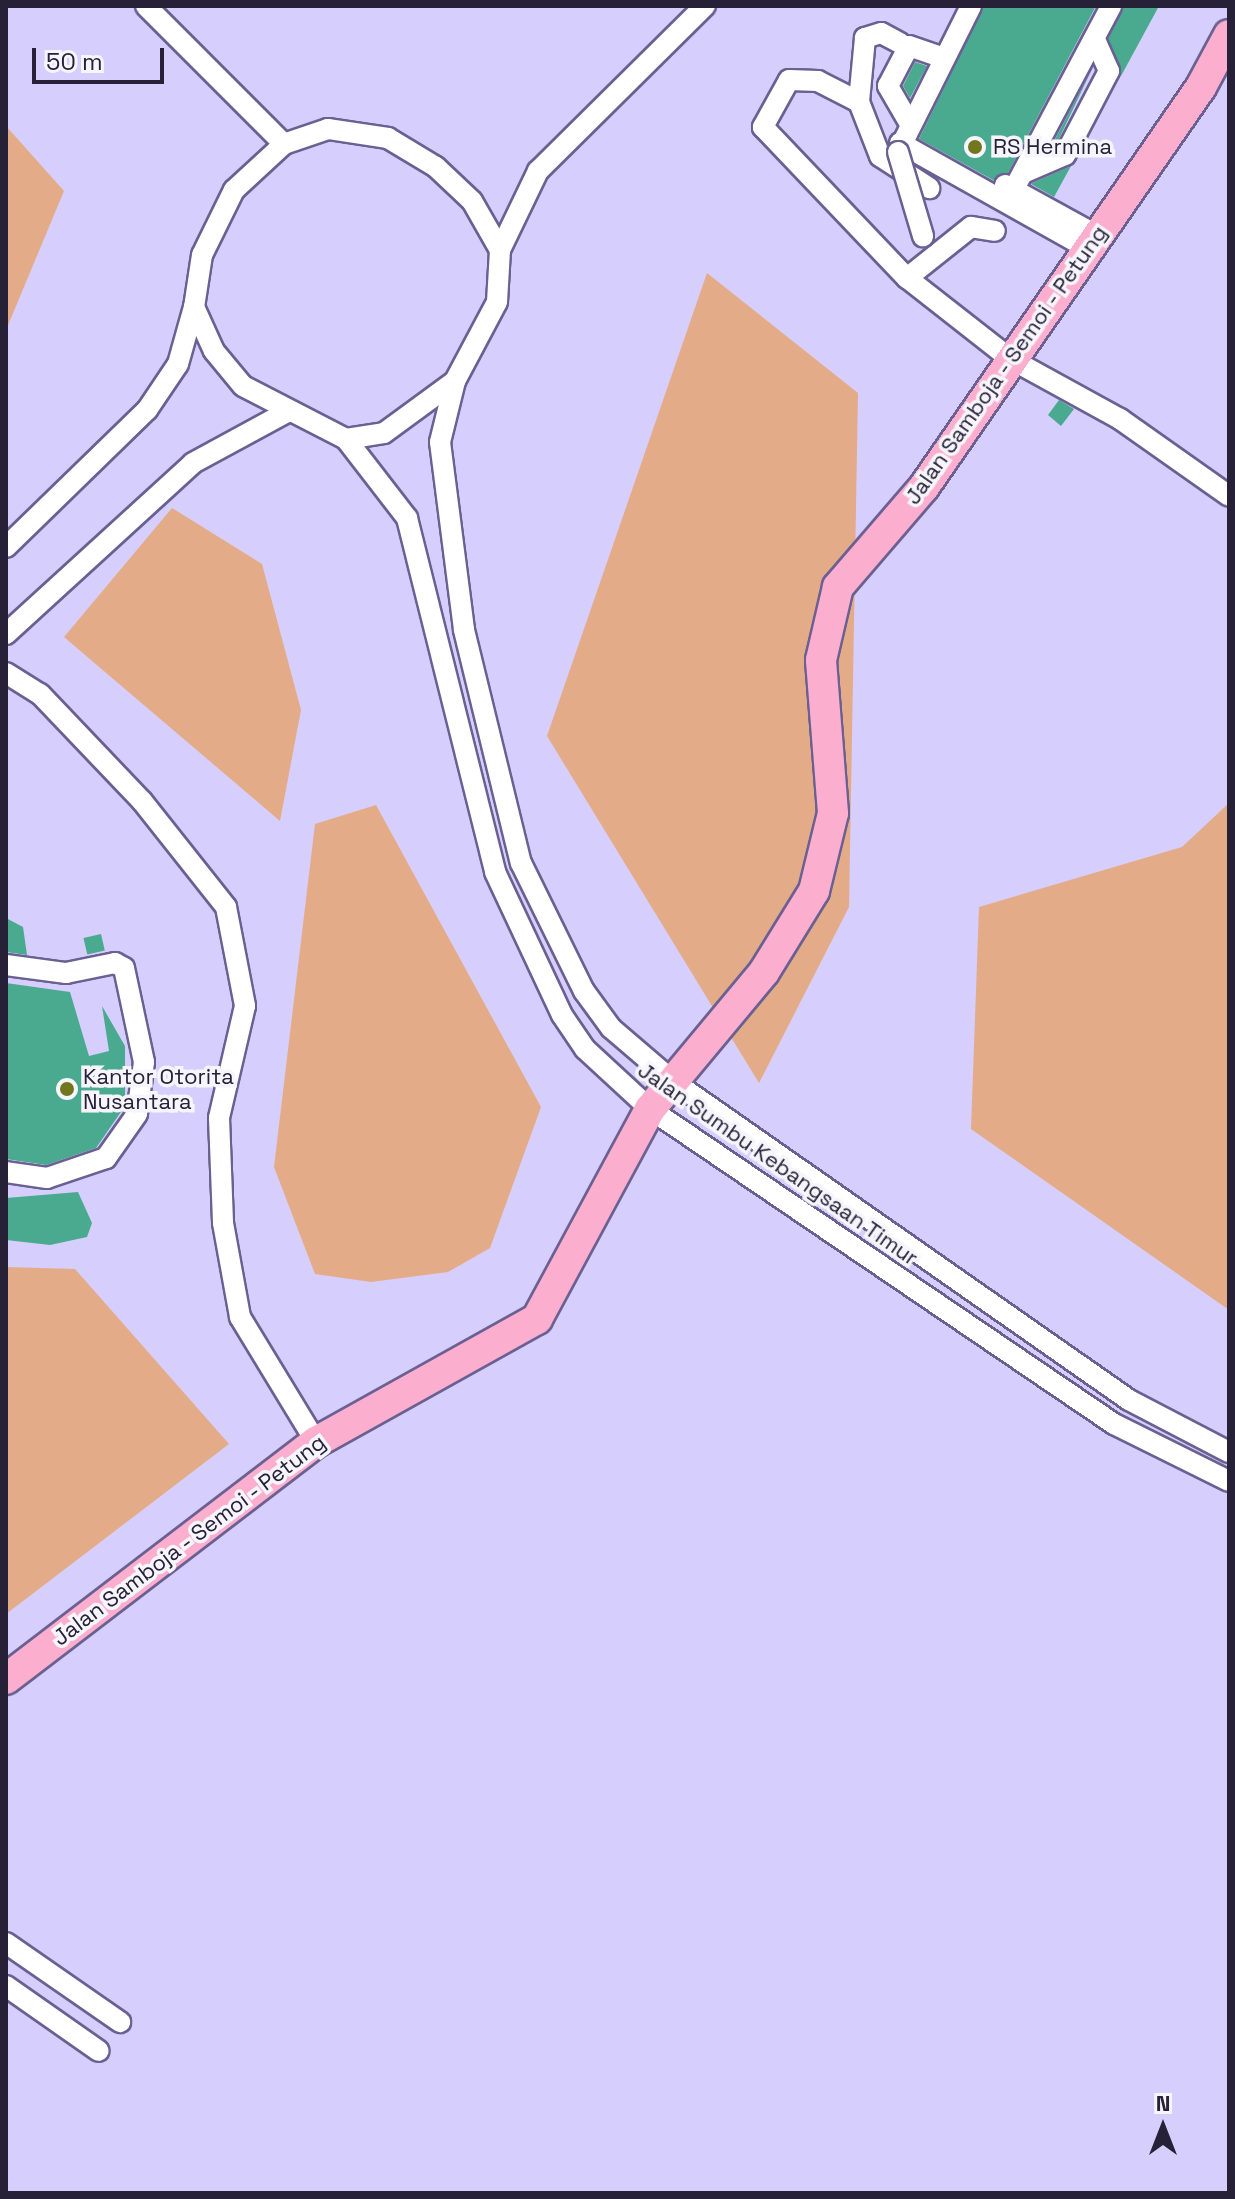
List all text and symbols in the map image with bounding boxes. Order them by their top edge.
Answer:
scale bar [36,32,168,82]
text: 50 m [46,46,103,77]
place label: RS Hermina [993,134,1112,160]
marker: RS Hermina [964,136,986,158]
street label: Jalan Samboja - Semoi - Petung [899,219,1113,511]
street label: Jalan Sumbu Kebangsaan Timur [633,1057,923,1271]
place label: Kantor Otorita Nusantara [83,1063,234,1114]
marker: Kantor Otorita Nusantara [58,1080,76,1098]
street label: Jalan Samboja - Semoi - Petung [47,1428,331,1652]
north arrow [1123,2087,1203,2167]
text: N [1156,2089,1170,2117]

